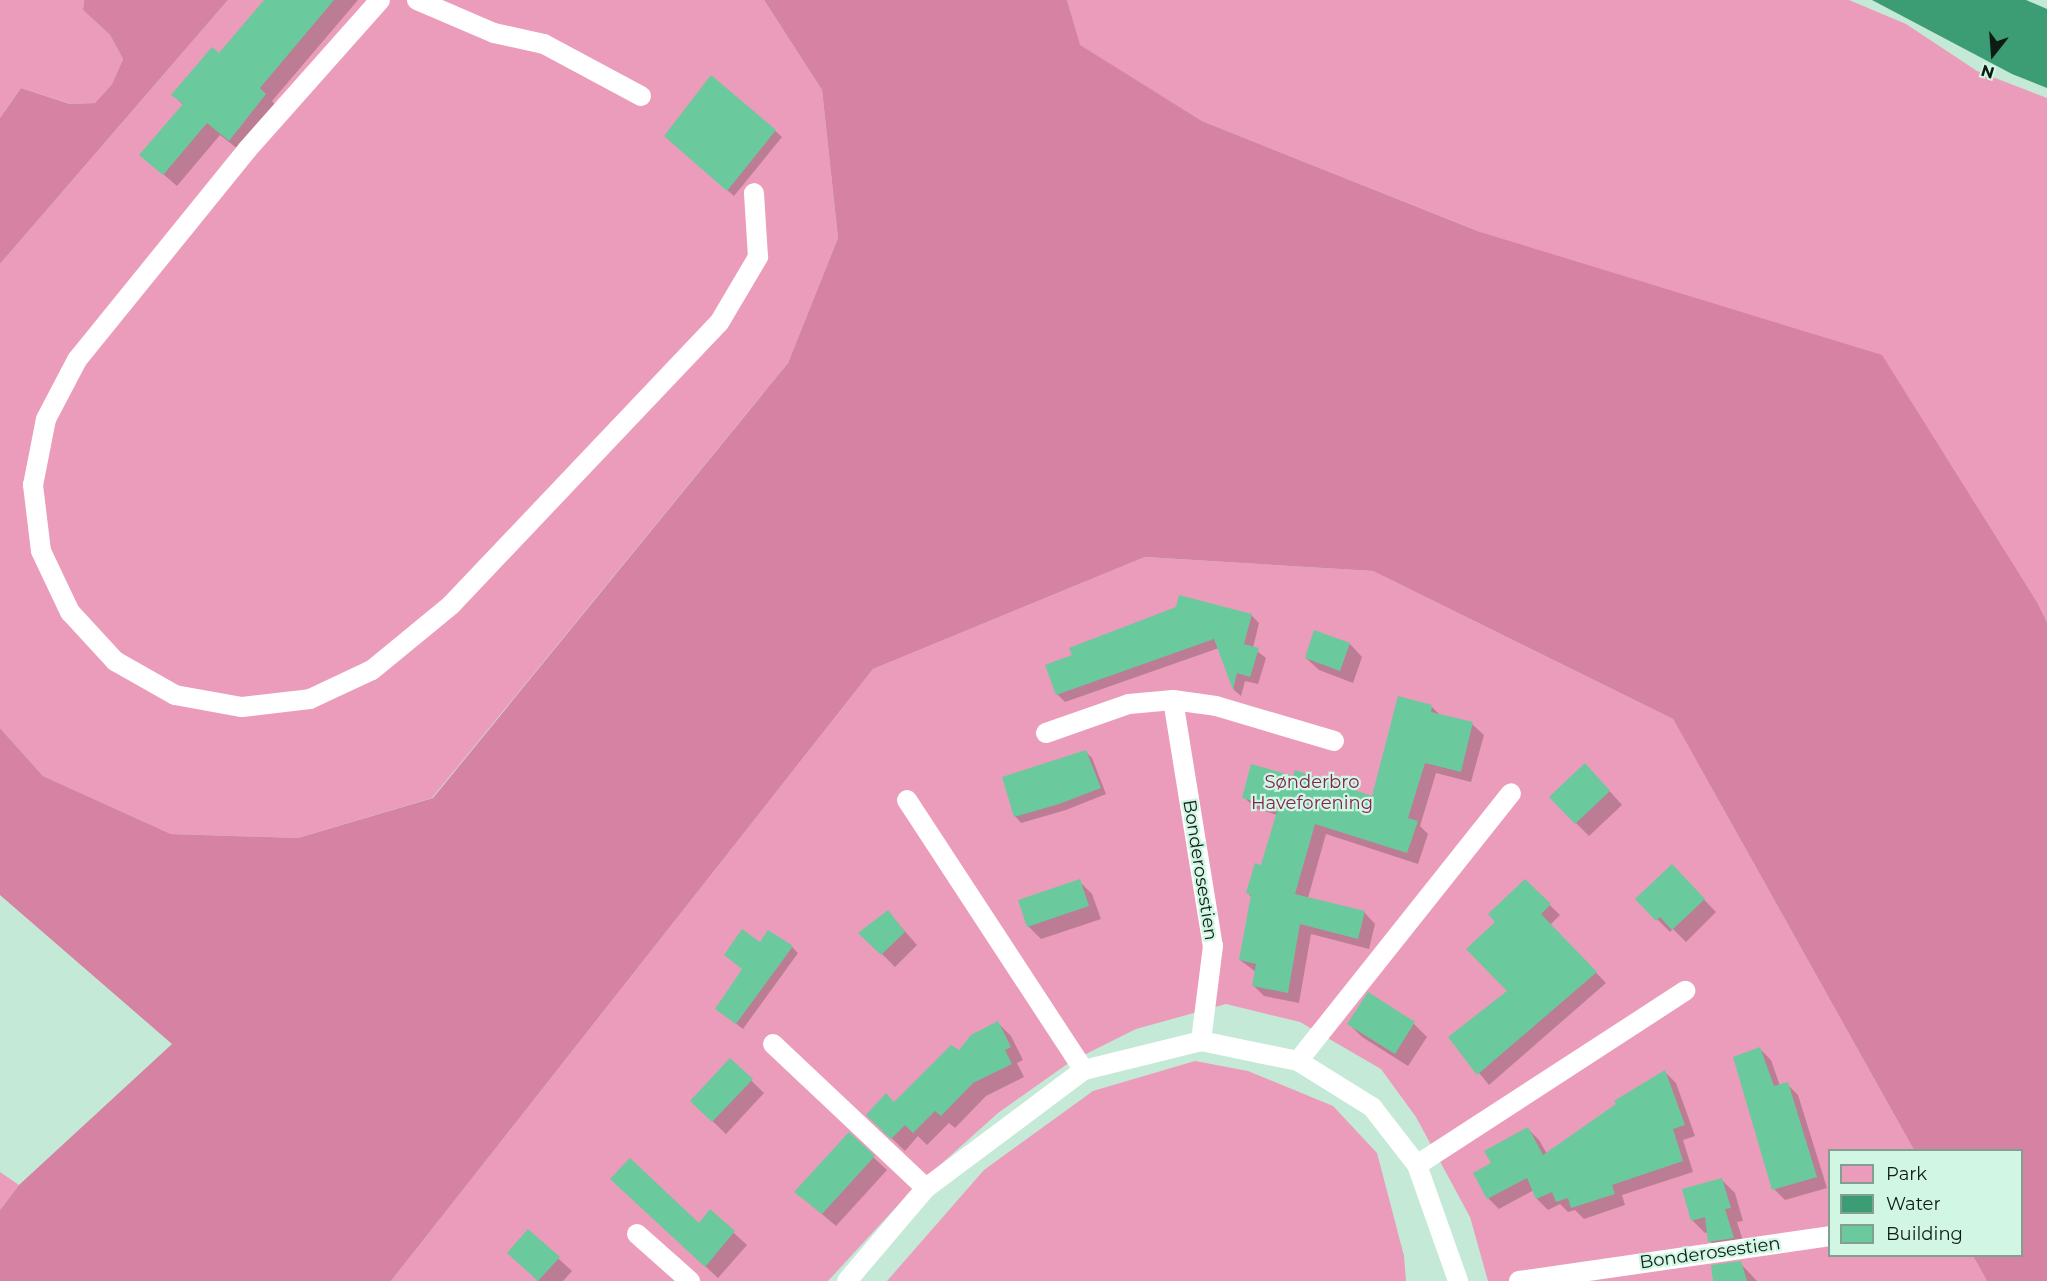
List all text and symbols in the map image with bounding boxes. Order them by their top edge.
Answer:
north arrow [1963,24,2023,84]
text: N [1979,61,1997,83]
park label: Sønderbro Haveforening [1251,772,1373,814]
street label: Bonderosestien [1178,798,1222,942]
legend [1828,1149,2023,1257]
text: Park [1886,1163,1927,1185]
text: Water [1886,1193,1941,1215]
text: Building [1886,1223,1963,1245]
street label: Bonderosestien [1638,1232,1782,1274]

